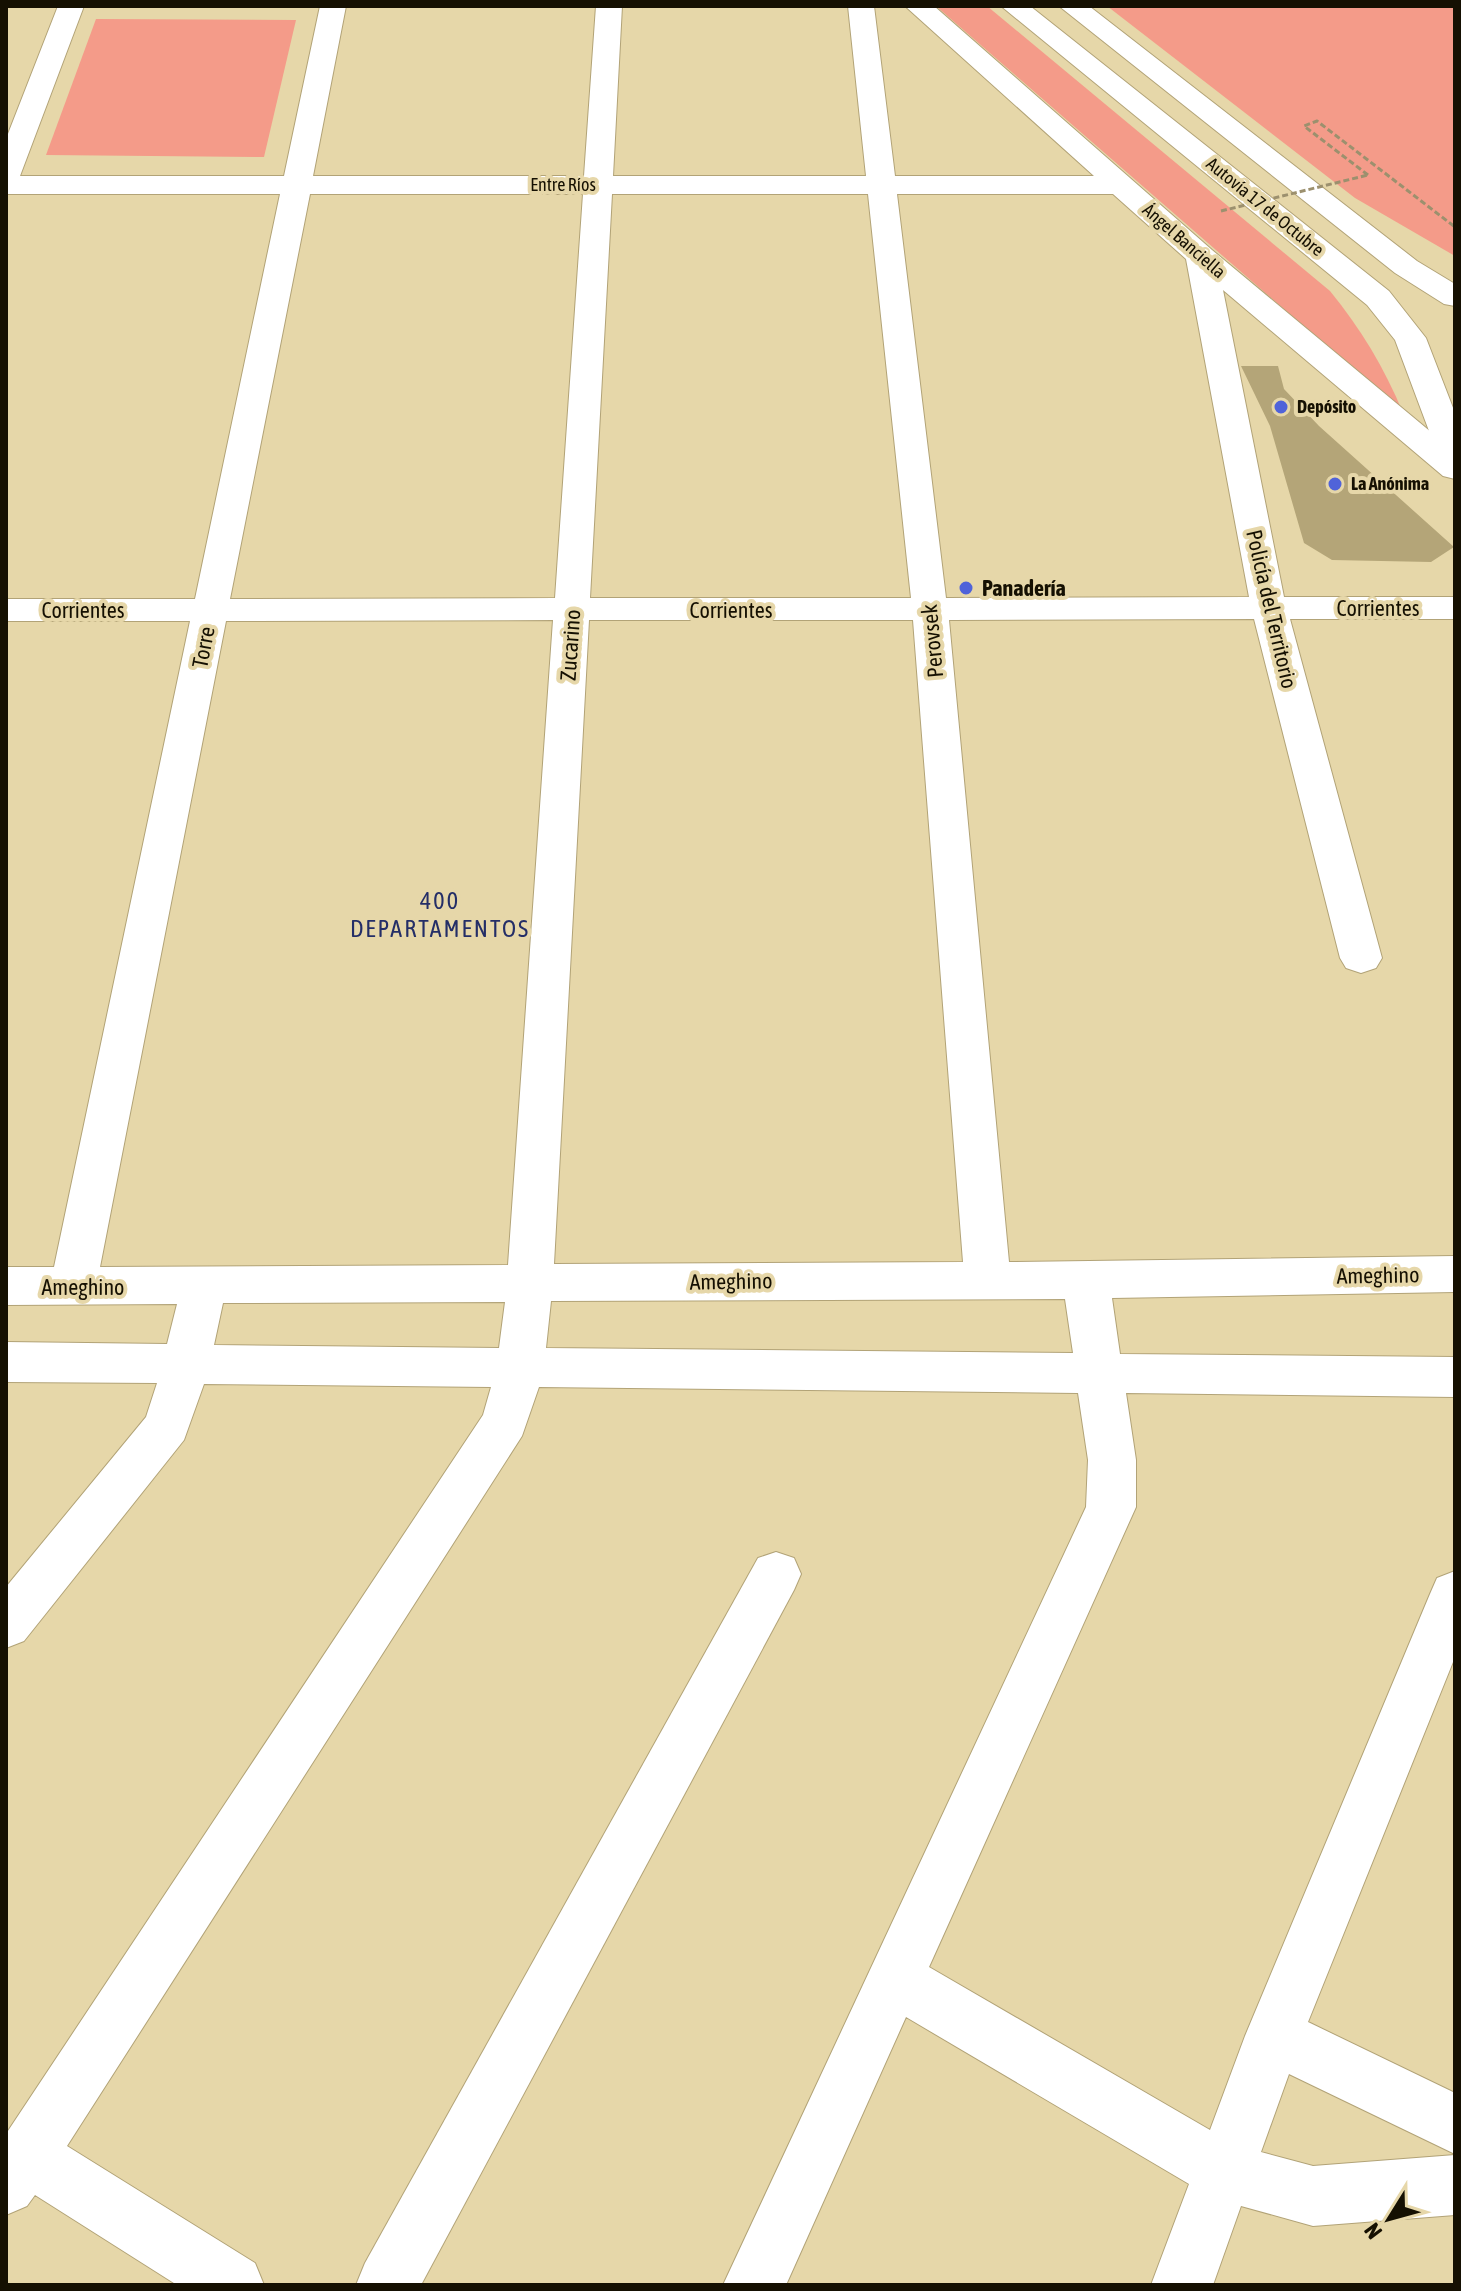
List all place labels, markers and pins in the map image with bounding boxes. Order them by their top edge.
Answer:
place label: Depósito [1297,396,1356,417]
marker: Depósito [1272,398,1290,416]
place label: La Anónima [1351,473,1429,494]
marker: La Anónima [1326,475,1344,493]
place label: Panadería [982,575,1066,601]
marker: Panadería [957,579,975,597]

